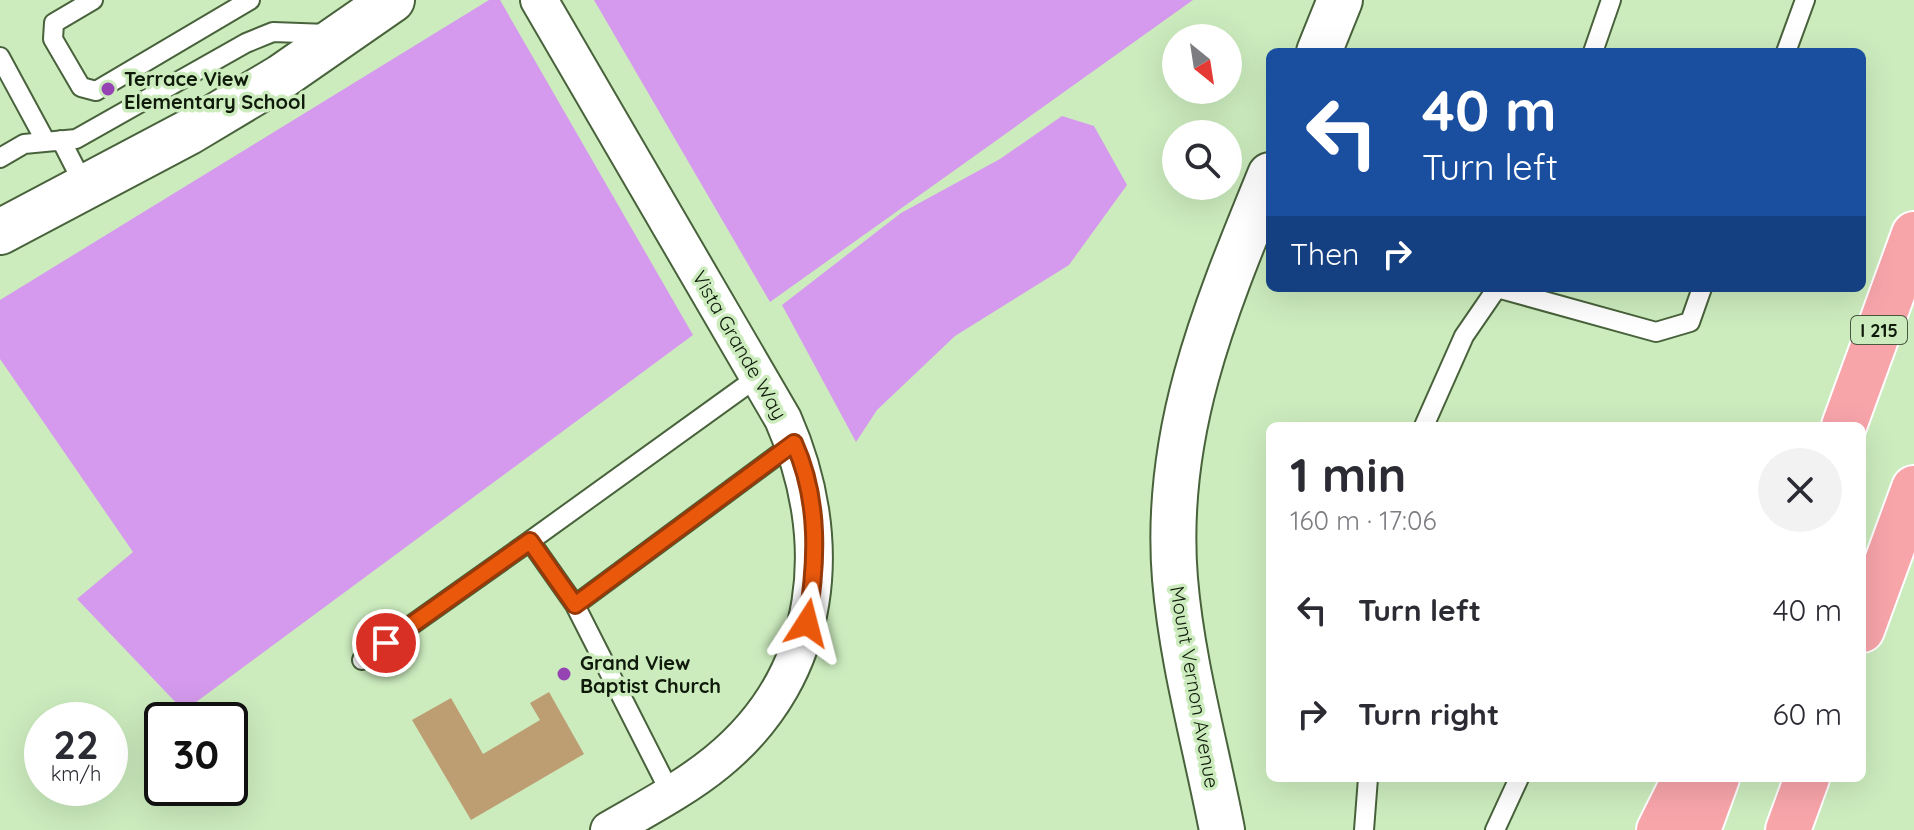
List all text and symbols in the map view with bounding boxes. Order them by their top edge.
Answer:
north arrow [1162,24,1242,104]
map controls [1162,24,1242,200]
place label: Terrace View Elementary School [124,66,306,114]
text: 40 m [1422,75,1557,145]
marker: Terrace View Elementary School [99,80,117,98]
icon: left [1290,80,1394,184]
button: search [1162,120,1242,200]
text: Turn left [1422,144,1558,189]
icon: right [1375,232,1419,276]
text: Then [1290,235,1359,273]
street label: Vista Grande Way [687,266,793,424]
road number: I 215 [1851,316,1907,344]
text: 1 min [1290,444,1406,504]
button: close [1758,448,1842,532]
text: 160 m · 17:06 [1290,504,1436,537]
position arrow [765,581,849,665]
street label: Mount Vernon Avenue [1165,584,1225,790]
icon: left [1290,588,1334,632]
text: Turn left [1358,591,1481,629]
text: 40 m [1773,591,1842,629]
pin [352,609,420,677]
icon: arrive [364,621,408,665]
place label: Grand View Baptist Church [580,650,721,698]
marker: Grand View Baptist Church [555,665,573,683]
icon: right [1290,692,1334,736]
text: Turn right [1358,695,1499,733]
text: 60 m [1772,695,1842,733]
speed limit sign: 30 [144,702,248,806]
text: 22 [53,719,99,769]
text: km/h [51,761,101,786]

